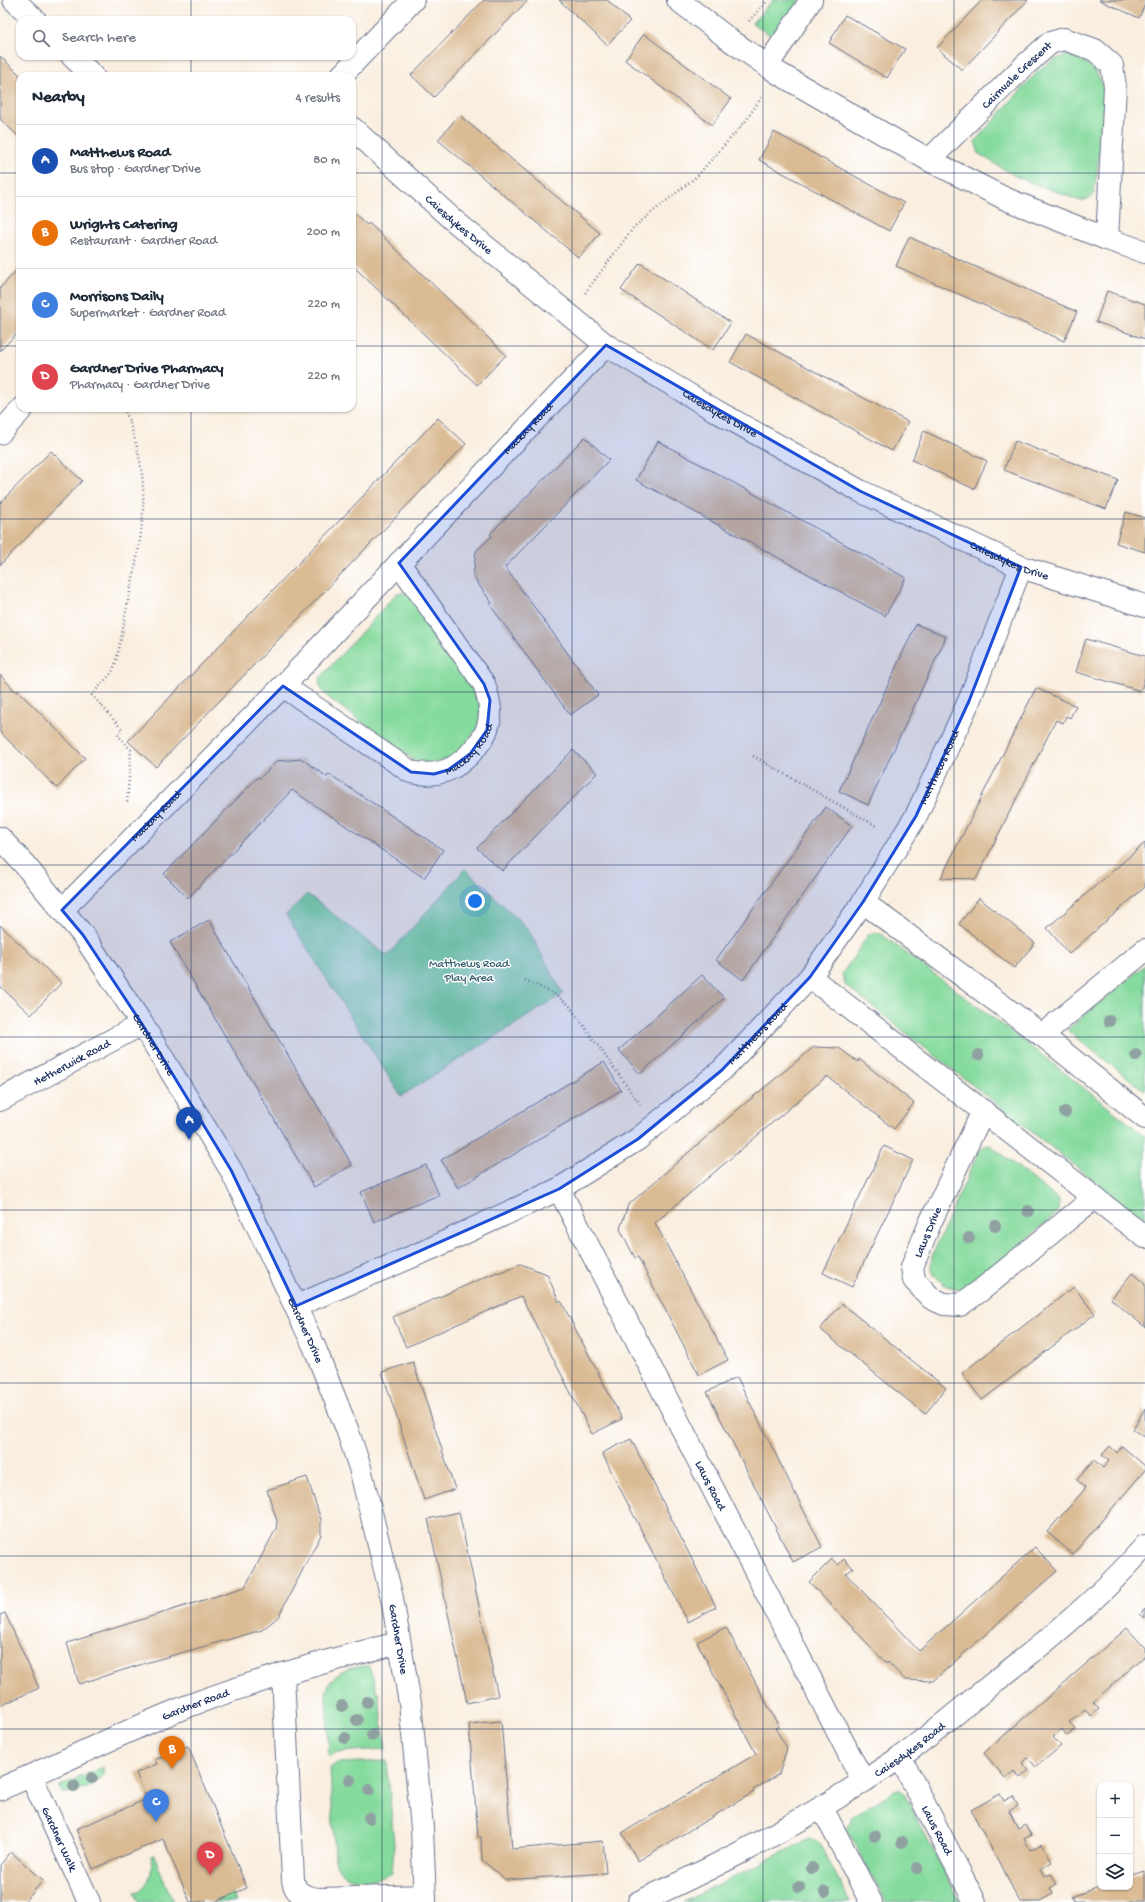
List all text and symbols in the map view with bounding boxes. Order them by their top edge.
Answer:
search box [16,16,356,60]
icon: search [30,27,52,49]
text: Search here [62,29,136,47]
street label: Cairnvale Crescent [980,39,1056,113]
text: Nearby [32,88,85,108]
text: 4 results [296,91,340,106]
text: Matthews Road [70,144,170,162]
text: A [41,153,49,168]
text: 80 m [313,153,340,168]
text: Bus stop · Gardner Drive [70,162,201,177]
street label: Caiesdykes Drive [421,193,495,259]
text: Wrights Catering [70,216,178,234]
text: B [42,225,48,240]
text: 200 m [307,225,340,240]
text: Restaurant · Gardner Road [70,234,217,249]
text: Morrisons Daily [70,288,164,306]
text: C [41,297,49,312]
text: 220 m [308,297,340,312]
text: Supermarket · Gardner Road [70,306,226,321]
text: Gardner Drive Pharmacy [70,360,223,378]
text: D [41,369,49,384]
text: 220 m [308,369,340,384]
text: Pharmacy · Gardner Drive [70,378,210,393]
street label: Caiesdykes Drive [679,387,760,442]
street label: Mackay Road [501,400,557,458]
street label: Caiesdykes Drive [967,539,1051,585]
street label: Mackay Road [443,721,498,779]
street label: Matthews Road [917,728,964,807]
street label: Mackay Road [129,788,186,845]
your location [465,891,485,911]
park label: Matthews Road Play Area [429,958,510,986]
street label: Matthews Road [726,1000,792,1068]
street label: Gardner Drive [128,1011,177,1080]
street label: Hetherwick Road [31,1037,114,1090]
pin: A [176,1107,202,1140]
street label: Laws Drive [912,1205,946,1260]
street label: Gardner Drive [283,1296,325,1366]
street label: Laws Road [691,1459,728,1514]
street label: Gardner Drive [384,1603,410,1676]
street label: Gardner Road [160,1686,232,1725]
street label: Caiesdykes Road [872,1720,949,1782]
pin: B [159,1736,185,1769]
map controls [1097,1782,1133,1890]
button: + [1097,1782,1133,1818]
pin: C [143,1789,169,1822]
street label: Laws Road [917,1804,955,1859]
street label: Gardner Walk [37,1805,80,1875]
button: − [1097,1818,1133,1854]
pin: D [197,1842,223,1875]
button: layers [1097,1854,1133,1890]

